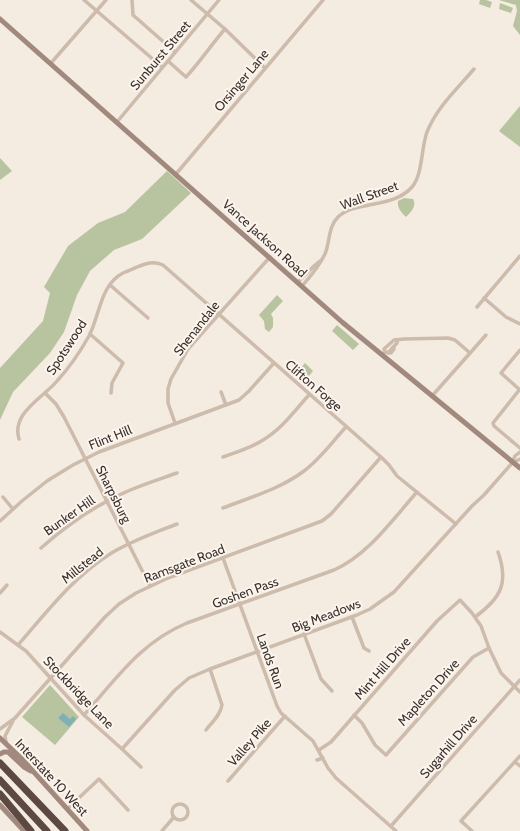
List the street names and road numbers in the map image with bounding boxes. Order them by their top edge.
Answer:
street label: Sunburst Street [126,17,194,93]
street label: Orsinger Lane [210,45,272,114]
street label: Wall Street [338,177,401,213]
street label: Vance Jackson Road [219,196,311,280]
street label: Shenandale [170,297,223,359]
street label: Spotswood [42,316,90,378]
street label: Clifton Forge [282,356,346,414]
street label: Flint Hill [86,421,134,453]
street label: Sharpsburg [93,463,135,526]
street label: Bunker Hill [40,492,98,538]
street label: Ramsgate Road [141,540,227,586]
street label: Millstead [58,543,106,587]
street label: Goshen Pass [210,572,281,611]
street label: Big Meadows [289,594,363,635]
street label: Lands Run [254,631,288,691]
street label: Mint Hill Drive [350,633,414,703]
street label: Stockbridge Lane [40,652,118,732]
street label: Mapleton Drive [394,655,462,729]
street label: Sugarhill Drive [416,711,480,781]
street label: Valley Pike [224,715,274,769]
street label: Interstate 10 West [12,735,92,819]

